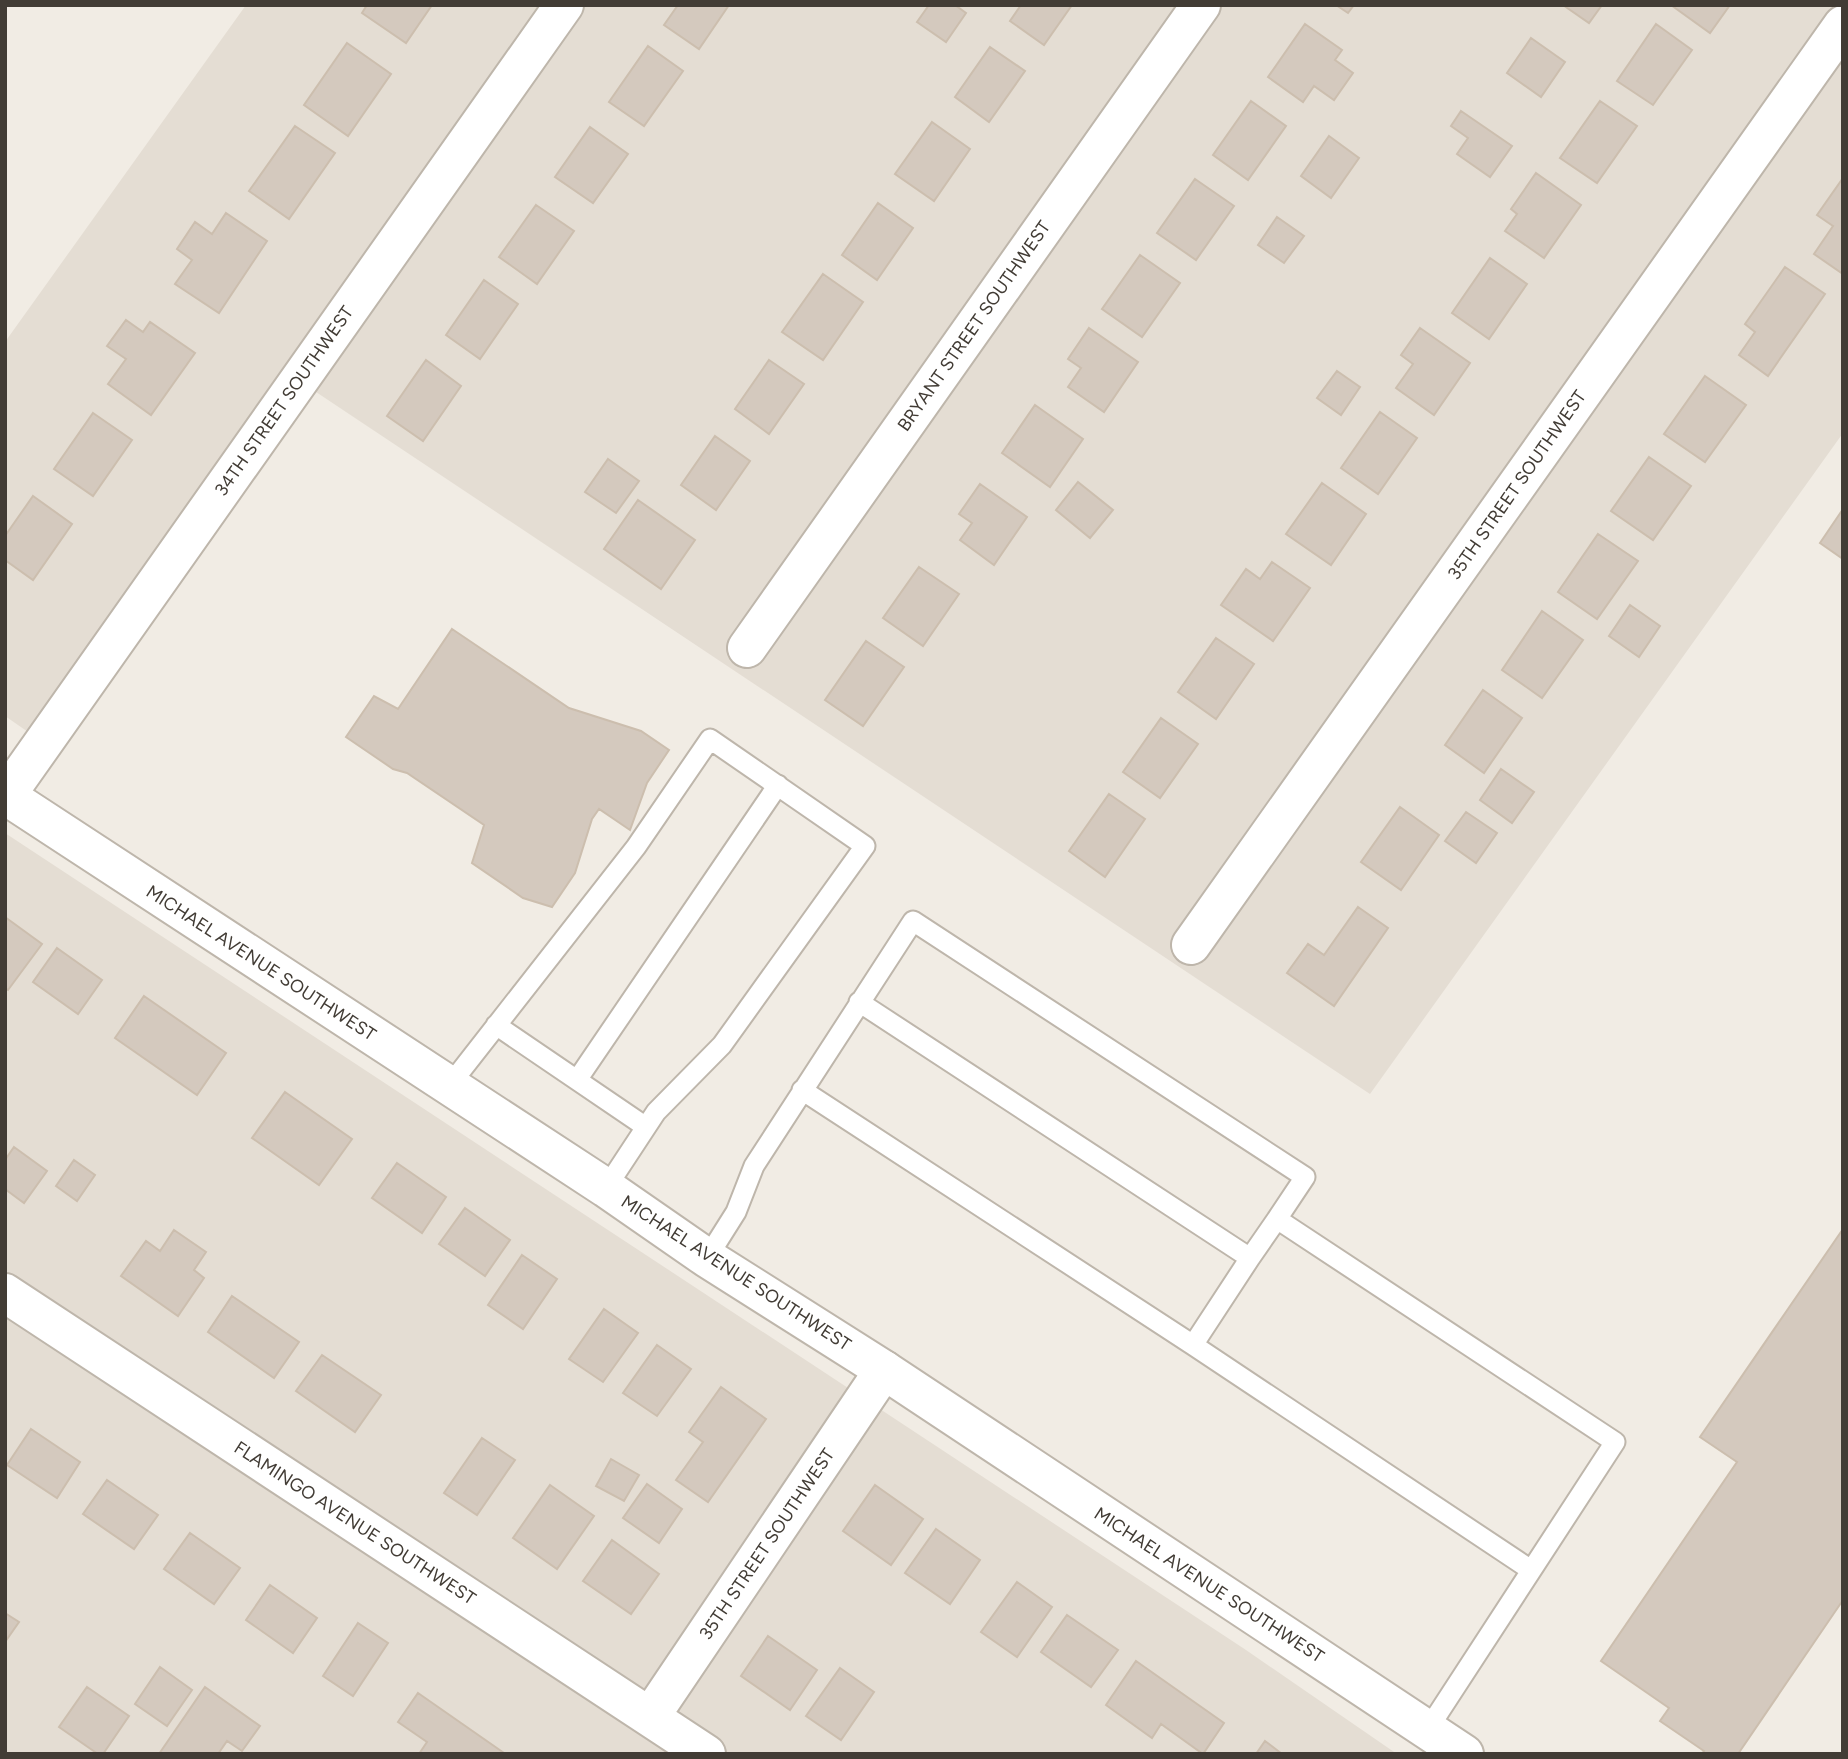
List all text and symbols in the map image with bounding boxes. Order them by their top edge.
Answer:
street label: BRYANT STREET SOUTHWEST [893,217,1055,435]
street label: 34TH STREET SOUTHWEST [210,302,358,500]
street label: 35TH STREET SOUTHWEST [1443,386,1591,584]
street label: MICHAEL AVENUE SOUTHWEST [142,880,380,1046]
street label: MICHAEL AVENUE SOUTHWEST [617,1190,855,1356]
street label: FLAMINGO AVENUE SOUTHWEST [230,1437,480,1610]
street label: 35TH STREET SOUTHWEST [695,1444,839,1644]
street label: MICHAEL AVENUE SOUTHWEST [1090,1502,1328,1668]

